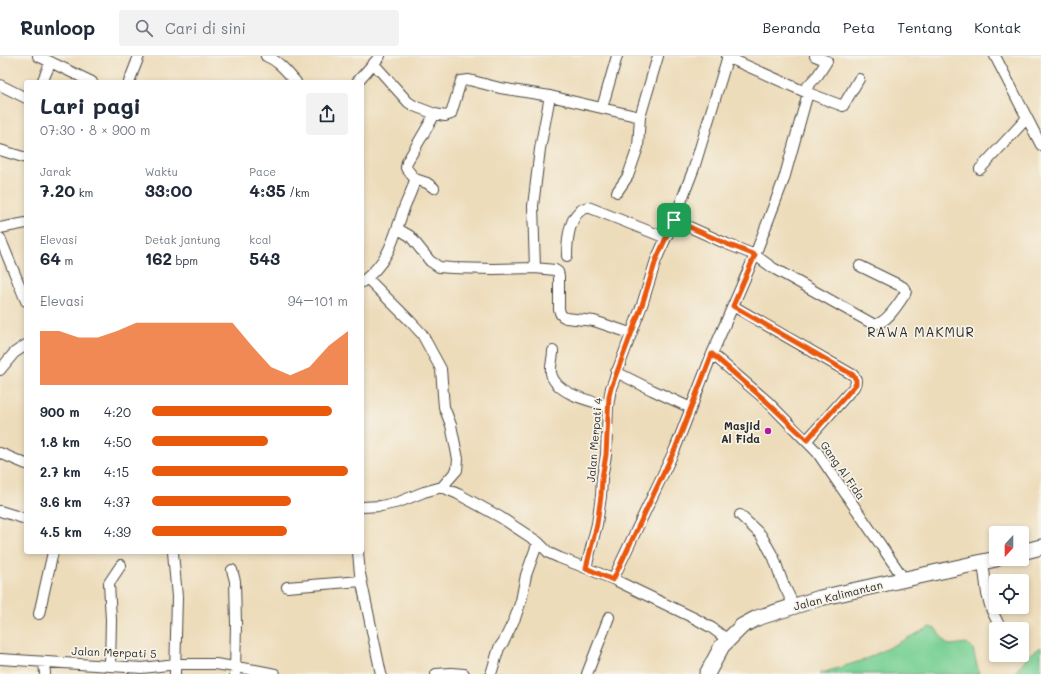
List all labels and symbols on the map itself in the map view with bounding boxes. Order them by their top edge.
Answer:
pin [657,203,691,237]
district label: RAWA MAKMUR [867,323,975,340]
street label: Jalan Merpati 4 [583,396,605,483]
place label: Masjid Al Fida [721,418,760,446]
marker: Masjid Al Fida [763,426,773,436]
street label: Gang Al Fida [817,438,869,502]
north arrow [989,526,1029,566]
street label: Jalan Kalimantan [792,577,884,613]
street label: Jalan Merpati 5 [71,643,157,661]

